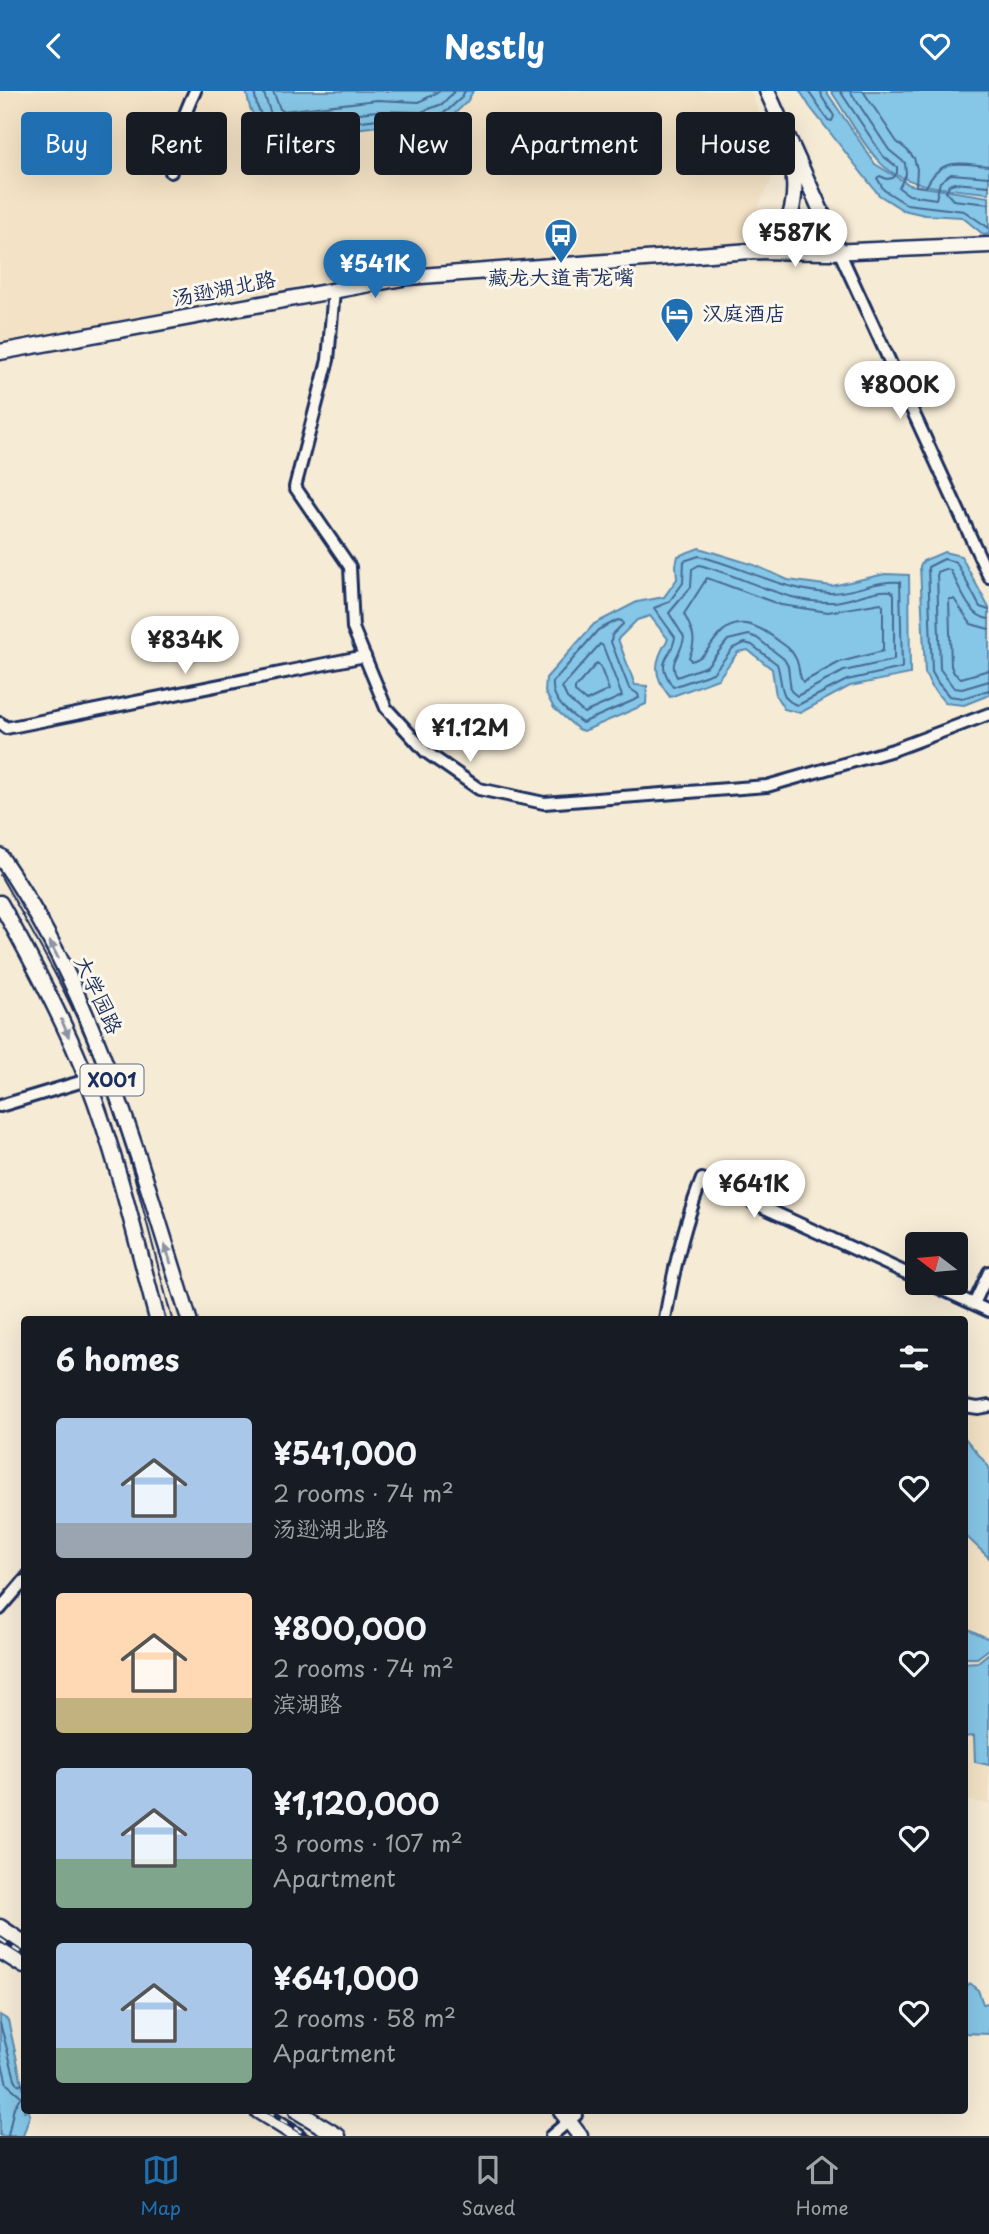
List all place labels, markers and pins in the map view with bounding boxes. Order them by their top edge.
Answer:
pin: ¥587K [746,209,844,269]
bus stop icon: 藏龙大道青龙嘴 [542,216,580,265]
pin: ¥541K [326,241,424,300]
place label: 藏龙大道青龙嘴 [488,260,635,292]
hotel icon: 汉庭酒店 [658,295,696,344]
place label: 汉庭酒店 [702,296,786,328]
pin: ¥800K [851,361,949,421]
pin: ¥834K [136,617,234,676]
pin: ¥1.12M [413,705,527,764]
pin: ¥641K [705,1161,803,1220]

